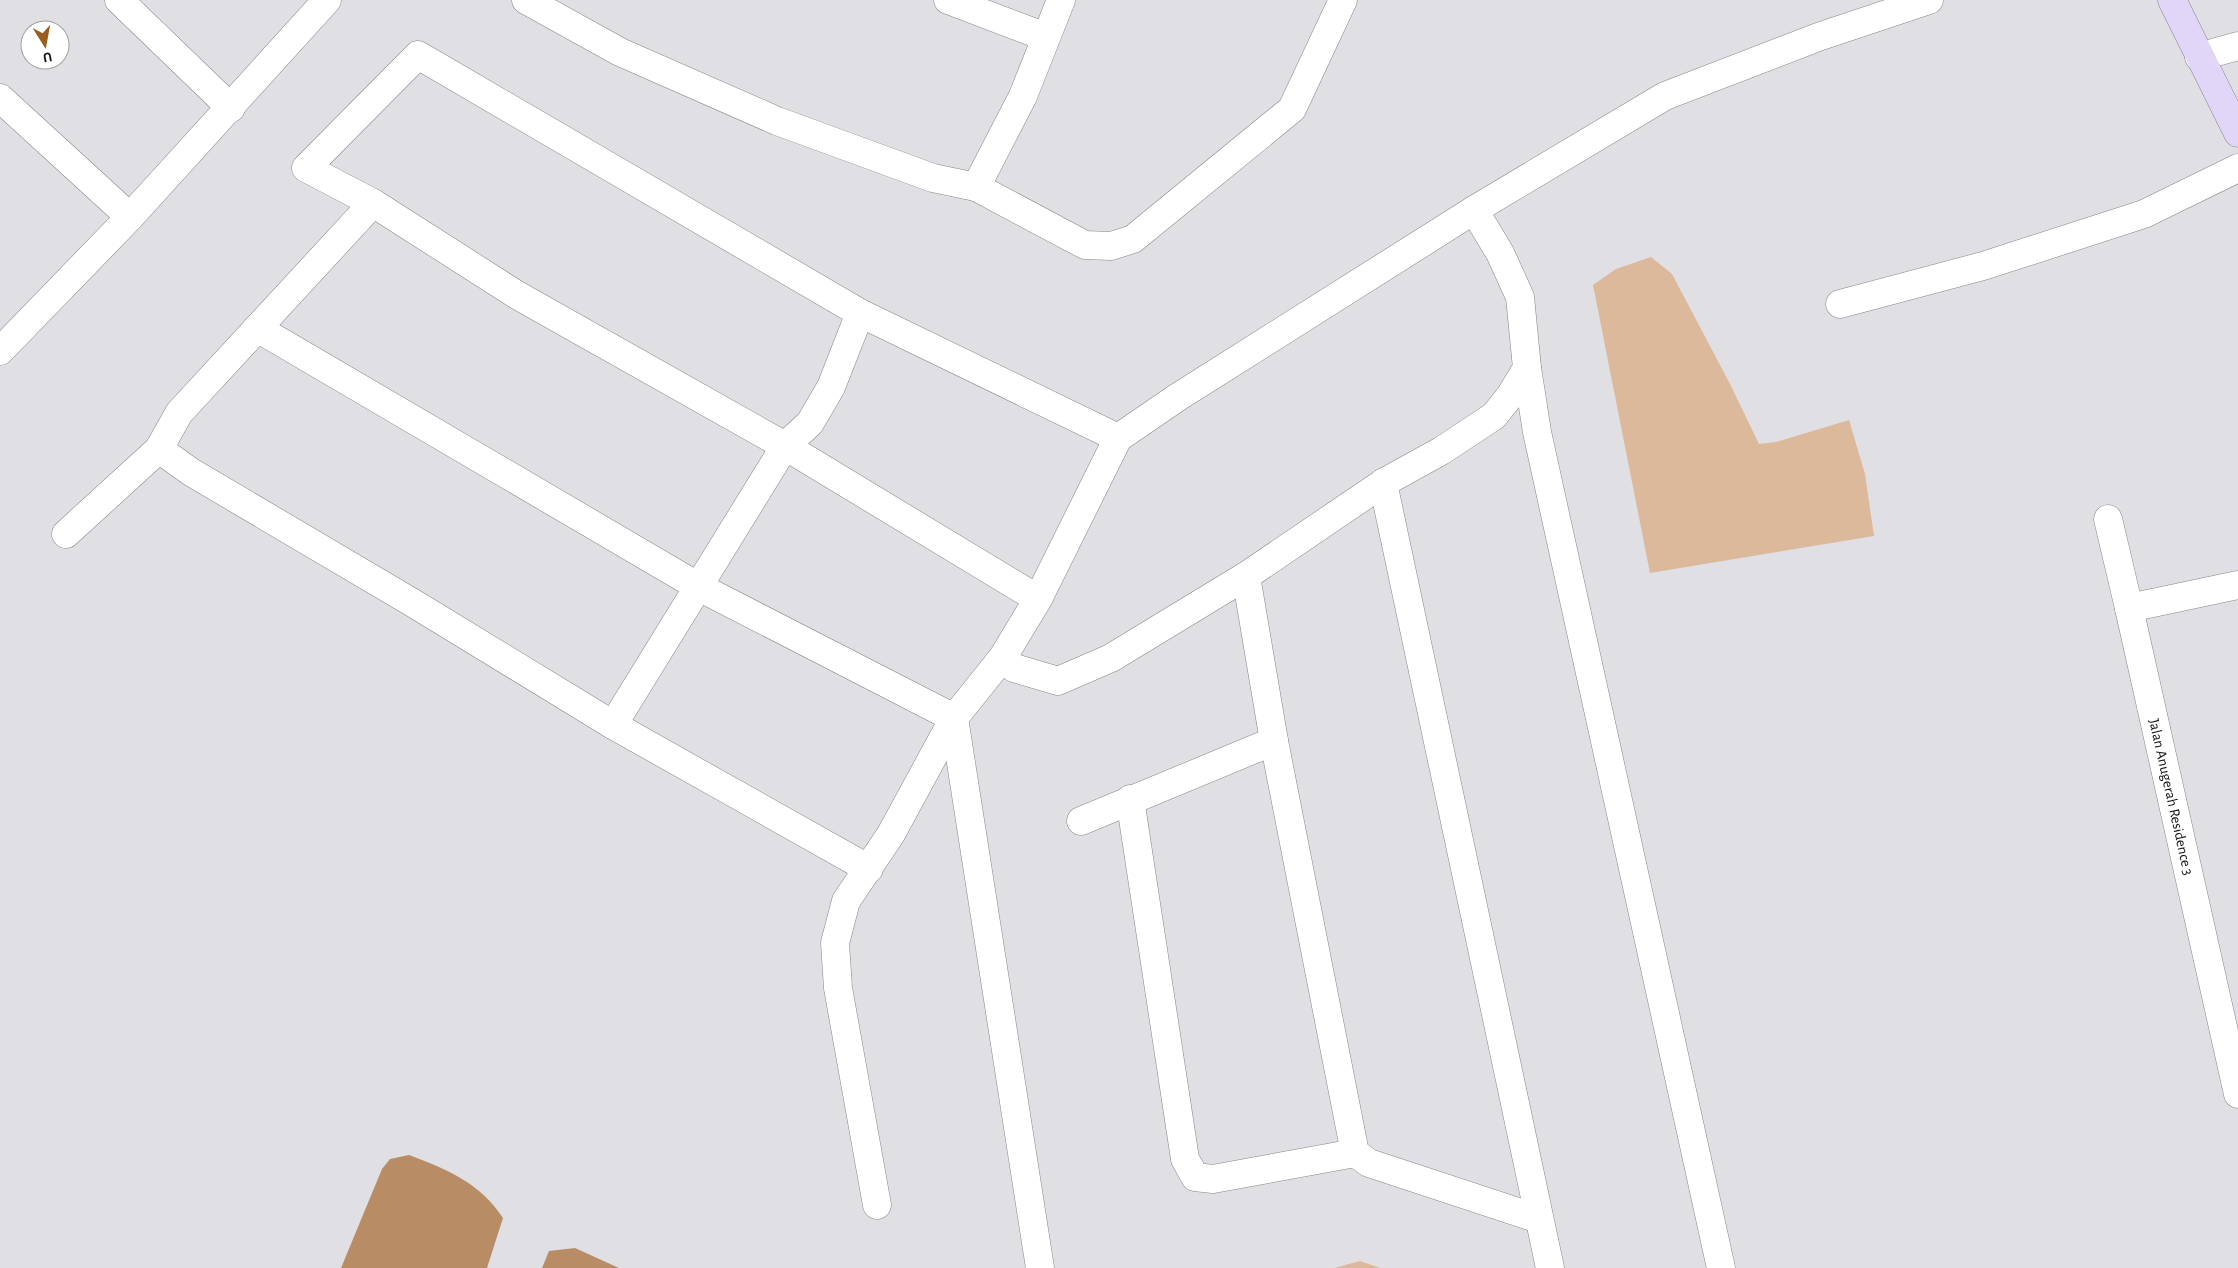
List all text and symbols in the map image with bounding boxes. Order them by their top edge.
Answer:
north arrow [20,20,70,70]
text: U [42,49,53,65]
street label: Jalan Anugerah Residence 3 [2147,717,2196,877]

